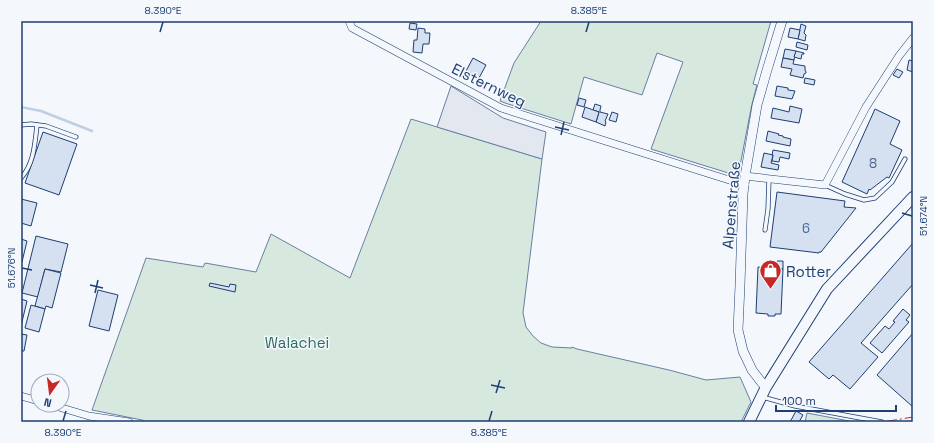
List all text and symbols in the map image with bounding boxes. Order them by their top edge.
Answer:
text: 8.390°E [145,4,182,17]
text: 8.385°E [571,4,608,17]
street label: Elsternweg [449,59,529,111]
house number: 8 [869,155,877,172]
street label: Alpenstraße [718,160,744,250]
text: 51.674°N [917,196,930,236]
house number: 6 [802,220,810,237]
text: 51.676°N [5,248,18,288]
shop icon: Rotter [757,258,783,291]
place label: Rotter [786,262,831,281]
park label: Walachei [265,333,329,352]
north arrow [30,373,70,413]
scale bar [776,387,896,413]
text: 100 m [782,393,816,409]
text: N [42,395,53,410]
text: 8.390°E [45,426,82,439]
text: 8.385°E [471,426,508,439]

